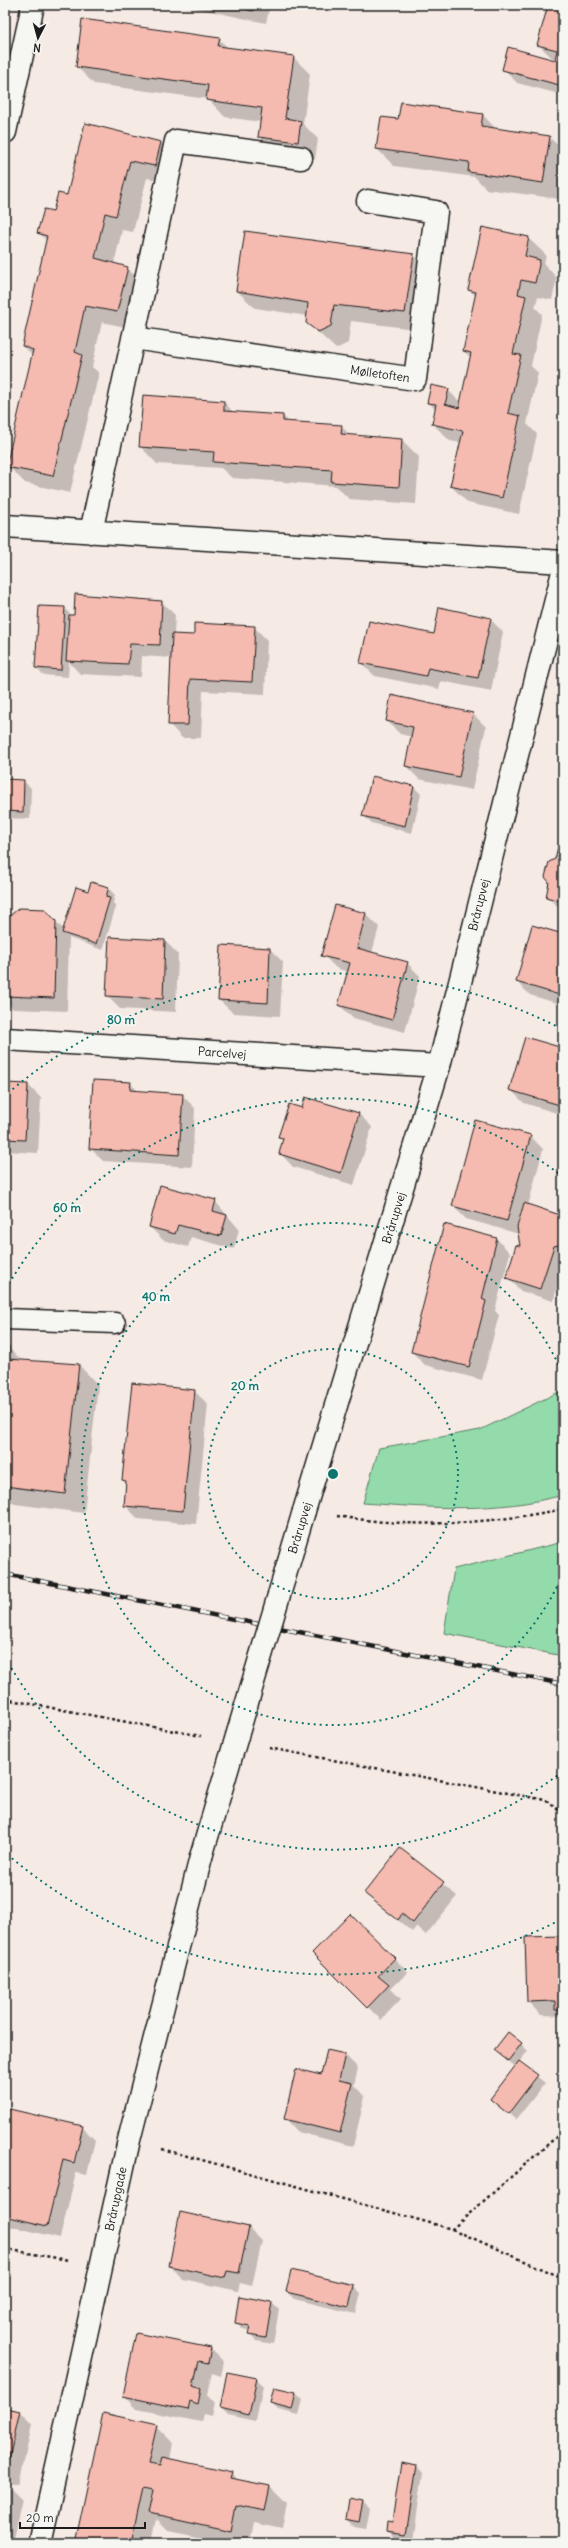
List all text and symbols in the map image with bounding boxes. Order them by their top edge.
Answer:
north arrow [18,18,58,58]
text: N [32,41,41,55]
street label: Mølletoften [349,362,411,385]
street label: Brårupvej [465,877,492,932]
text: 80 m [107,1012,136,1027]
street label: Parcelvej [197,1043,247,1062]
street label: Brårupvej [379,1190,408,1245]
text: 60 m [53,1200,82,1215]
text: 40 m [142,1289,171,1304]
text: 20 m [231,1378,259,1393]
centre of rings [326,1467,340,1481]
street label: Brårupvej [285,1500,314,1555]
street label: Brårupgade [101,2165,130,2232]
scale bar [20,2504,145,2530]
text: 20 m [26,2510,54,2525]

